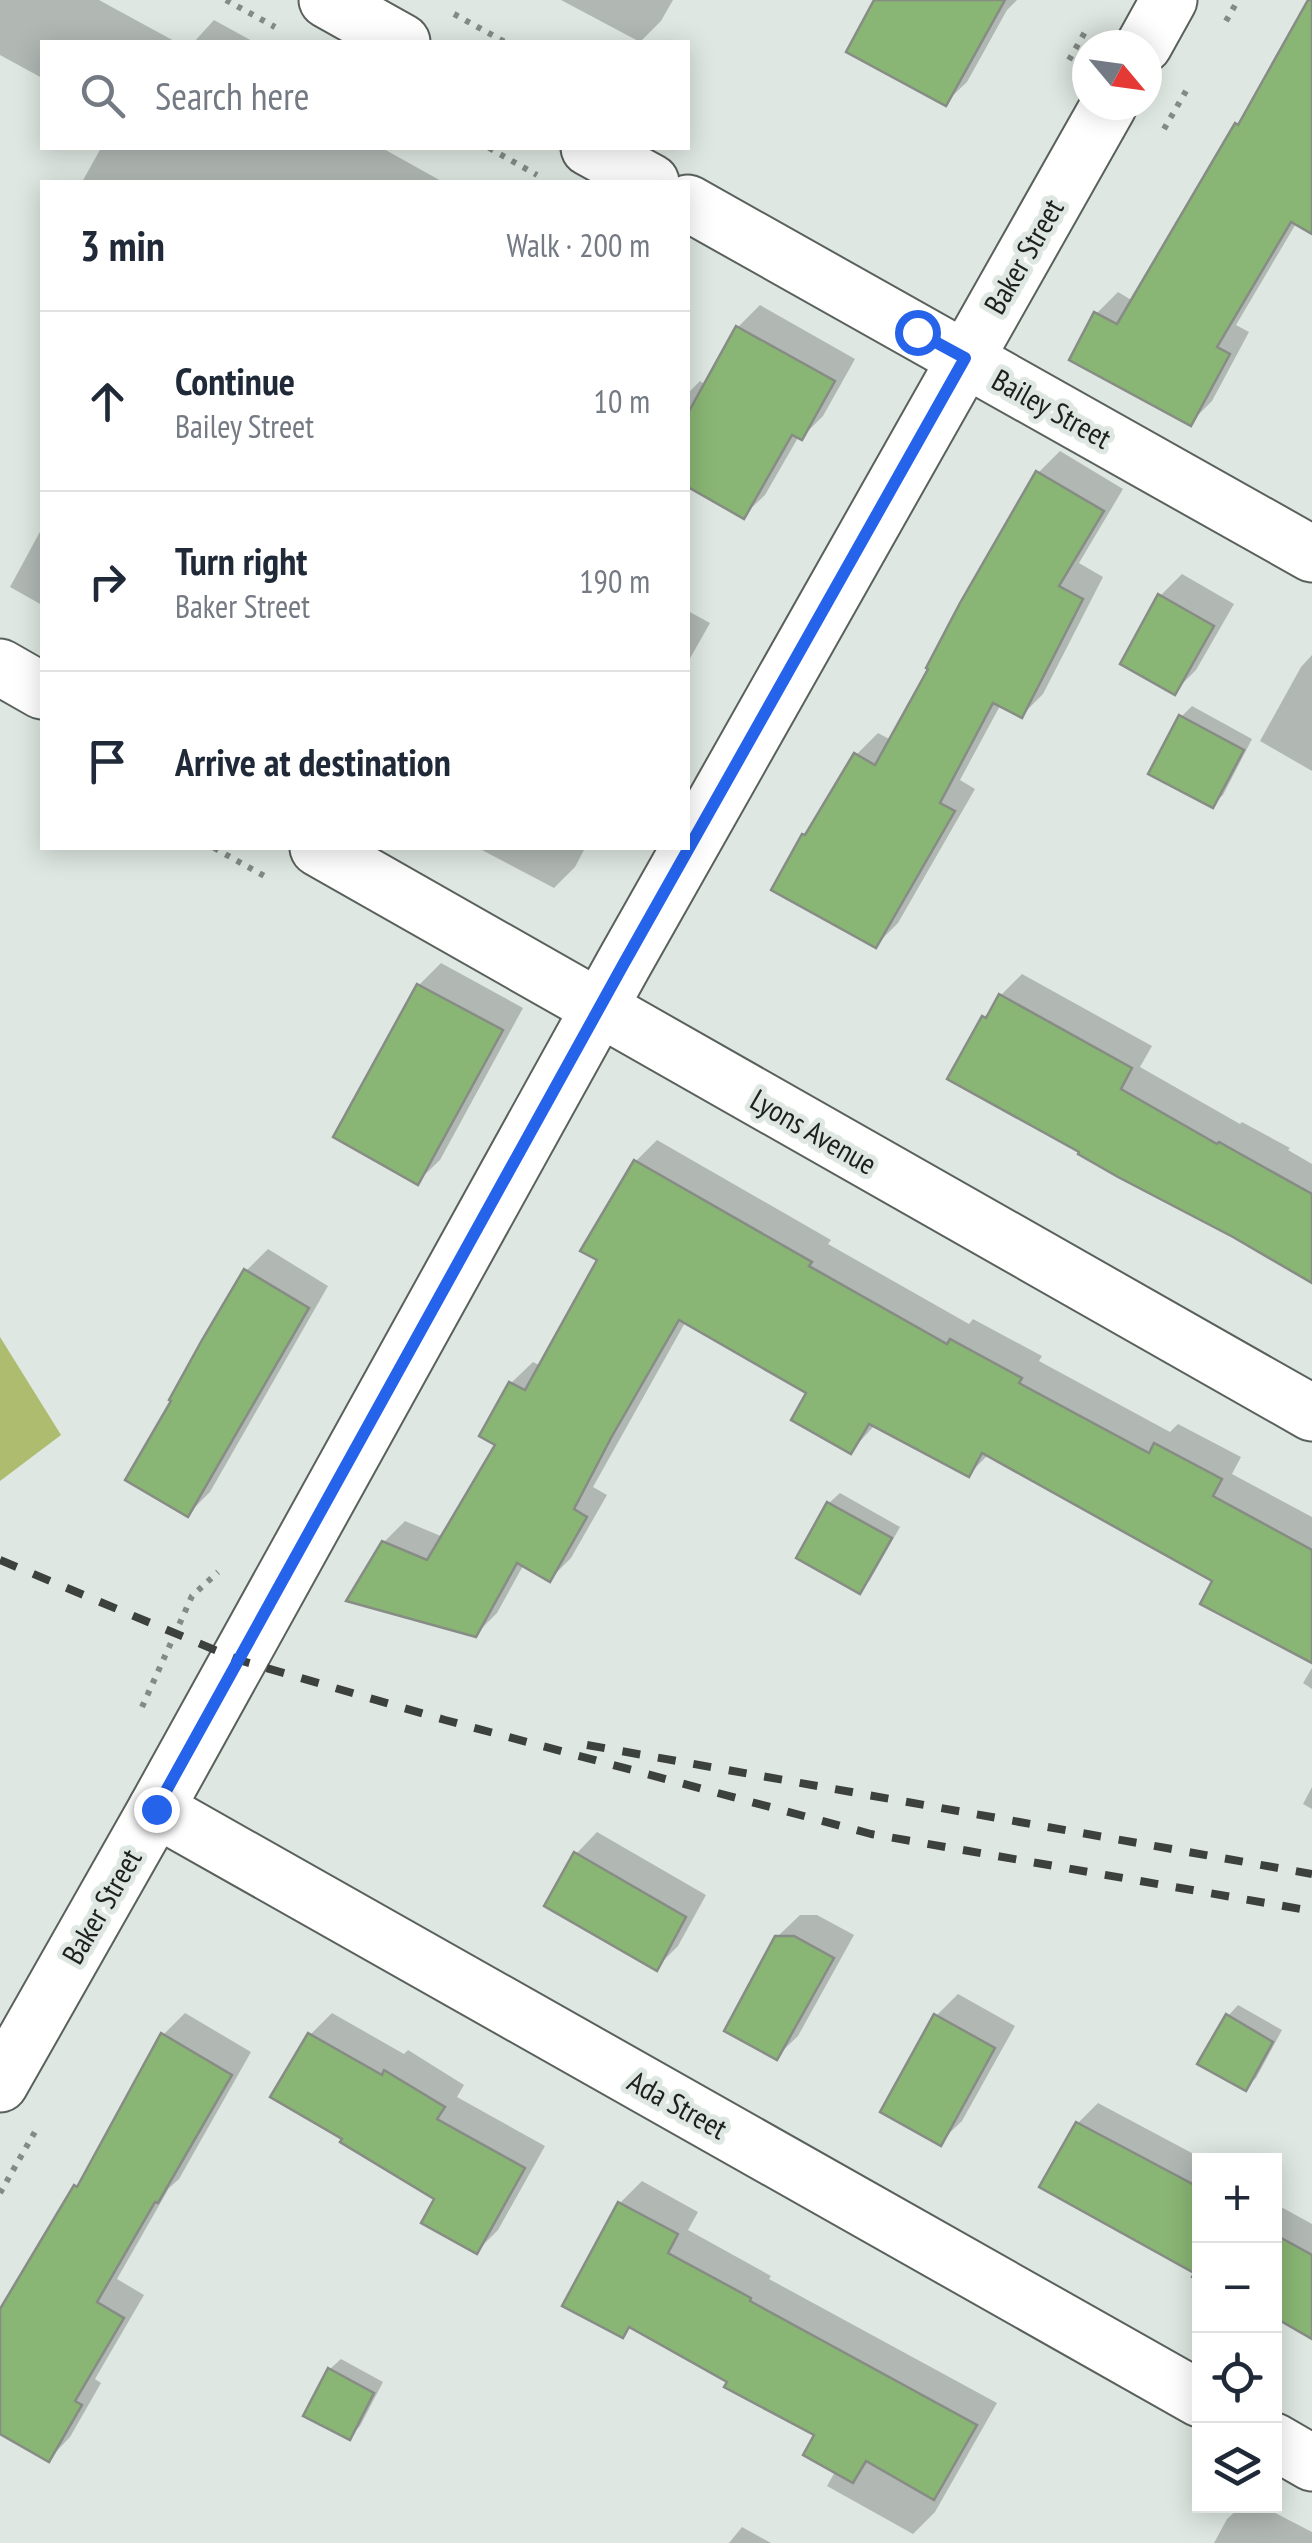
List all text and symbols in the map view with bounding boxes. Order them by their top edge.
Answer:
north arrow [1072,30,1162,120]
search box [40,40,690,150]
icon: search [75,68,130,123]
text: Search here [155,71,309,120]
street label: Baker Street [974,191,1072,321]
text: 3 min [80,218,165,273]
text: Walk · 200 m [506,224,650,266]
route start [895,310,941,356]
text: Continue [175,356,295,405]
street label: Bailey Street [986,359,1119,457]
icon: ahead [80,374,135,429]
text: 10 m [594,380,650,422]
text: Bailey Street [175,405,314,447]
text: Turn right [175,536,307,585]
icon: right [80,554,135,609]
text: 190 m [579,560,650,602]
text: Baker Street [175,585,310,627]
icon: arrive [80,734,135,789]
text: Arrive at destination [175,737,451,786]
street label: Lyons Avenue [744,1079,884,1183]
route end [134,1787,180,1833]
street label: Baker Street [52,1841,150,1971]
street label: Ada Street [621,2061,735,2148]
map controls [1192,2153,1282,2513]
button: + [1192,2153,1282,2243]
button: − [1192,2243,1282,2333]
button: locate [1192,2333,1282,2423]
button: layers [1192,2423,1282,2513]

